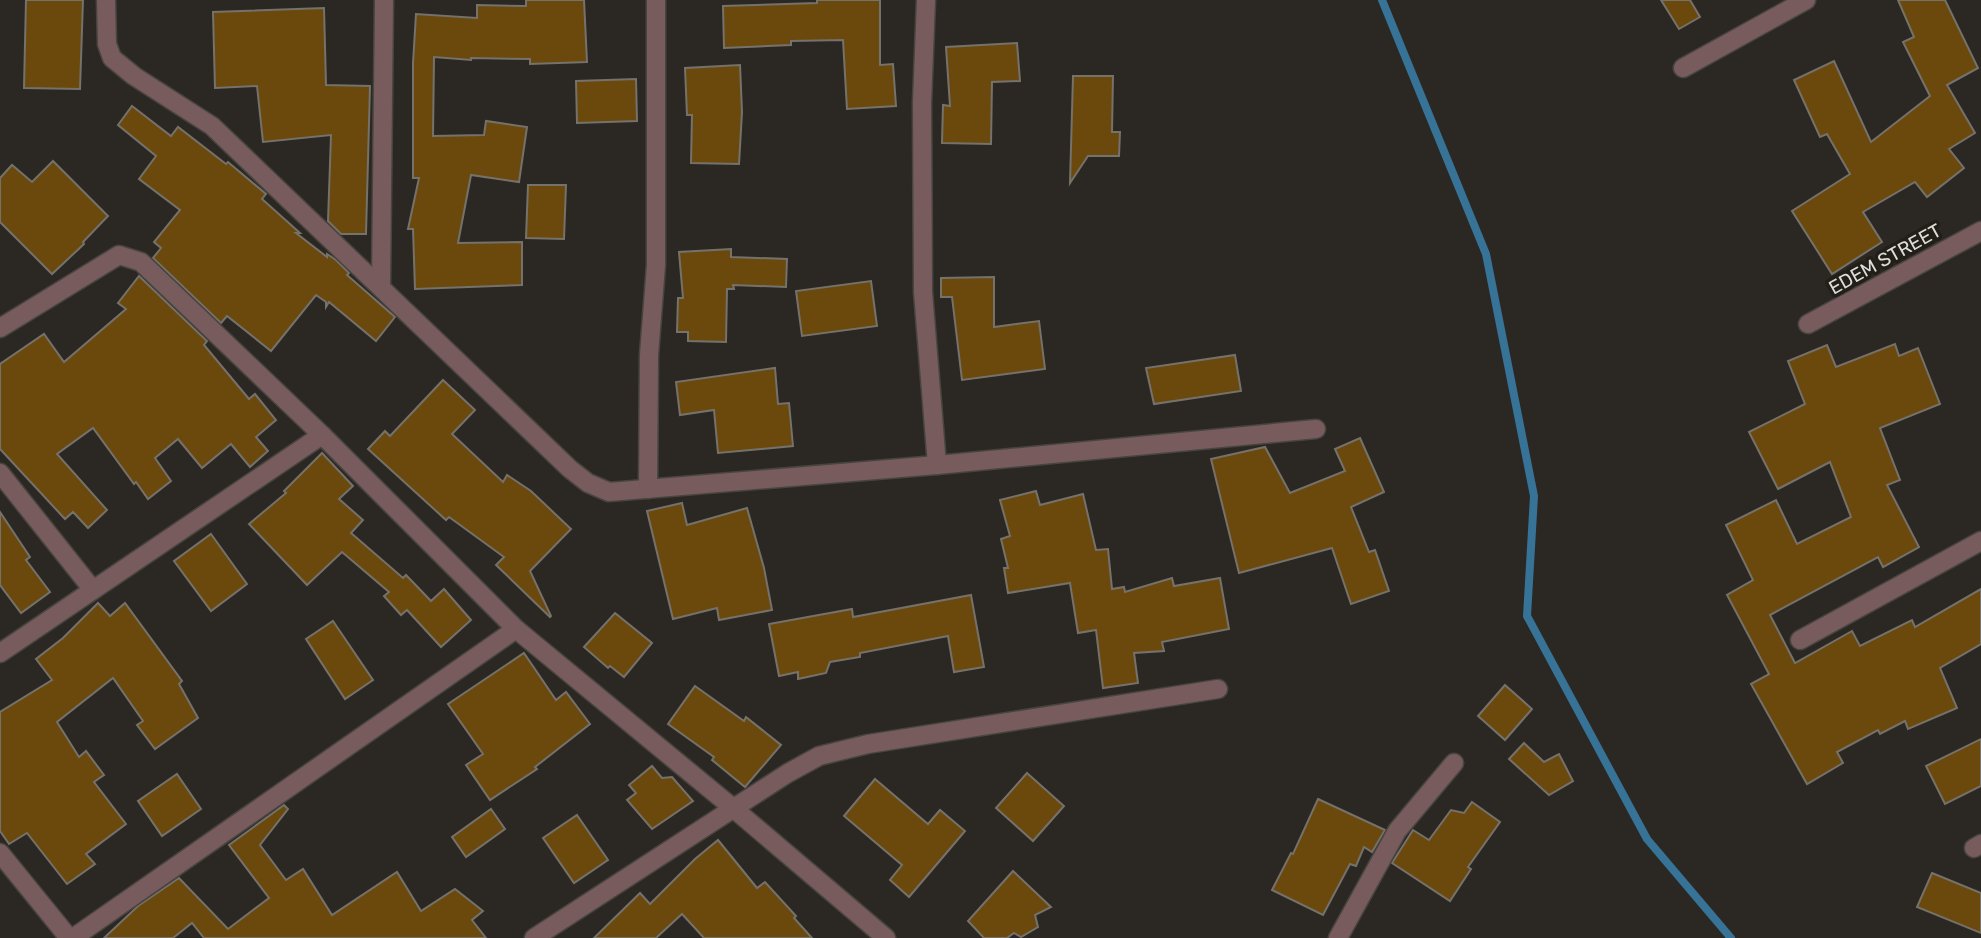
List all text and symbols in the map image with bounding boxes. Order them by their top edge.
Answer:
street label: EDEM STREET [1825,219,1945,299]

